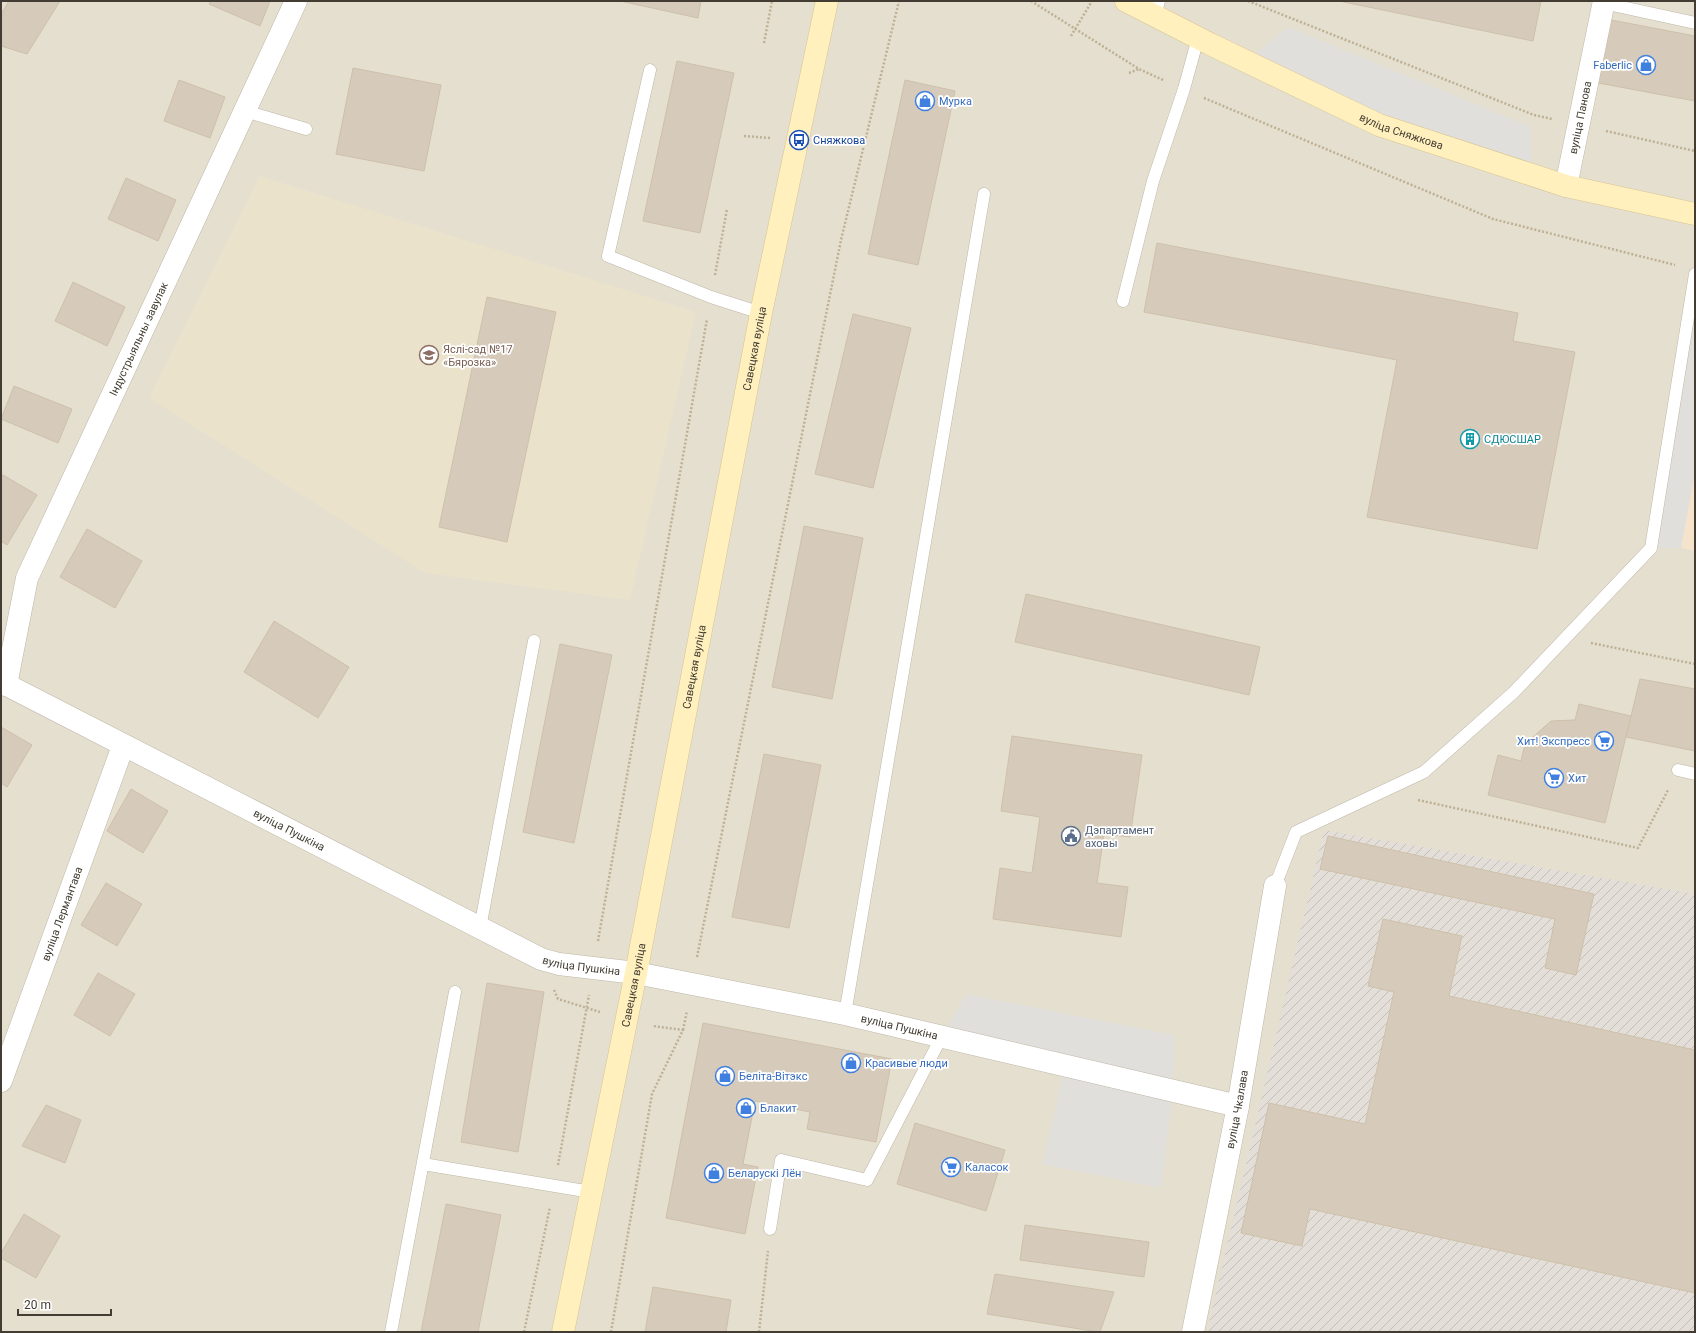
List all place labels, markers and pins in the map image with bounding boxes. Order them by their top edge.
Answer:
shop icon: Faberlic [1635,54,1657,76]
place label: Faberlic [1593,59,1632,72]
shop icon: Мурка [914,90,936,112]
place label: Мурка [939,95,972,108]
bus stop icon: Сняжкова [788,129,810,151]
place label: Сняжкова [813,134,865,147]
place label: Яслі-сад №17 «Бярозка» [443,343,513,369]
school or university icon: Яслі-сад №17 «Бярозка» [418,344,440,366]
building icon: СДЮСШАР [1459,428,1481,450]
place label: СДЮСШАР [1484,433,1541,446]
supermarket icon: Хит! Экспресс [1593,730,1615,752]
place label: Хит! Экспресс [1517,735,1590,748]
supermarket icon: Хит [1543,767,1565,789]
place label: Хит [1568,772,1587,785]
place label: Дэпартамент аховы [1085,824,1155,850]
public building icon: Дэпартамент аховы [1060,825,1082,847]
shop icon: Красивые люди [840,1052,862,1074]
place label: Красивые люди [865,1057,948,1070]
shop icon: Беліта-Вітэкс [714,1065,736,1087]
place label: Беліта-Вітэкс [739,1070,808,1083]
shop icon: Блакит [735,1097,757,1119]
place label: Блакит [760,1102,798,1115]
supermarket icon: Каласок [940,1156,962,1178]
place label: Каласок [965,1161,1008,1174]
shop icon: Беларускі Лён [703,1162,725,1184]
place label: Беларускі Лён [728,1167,801,1180]

